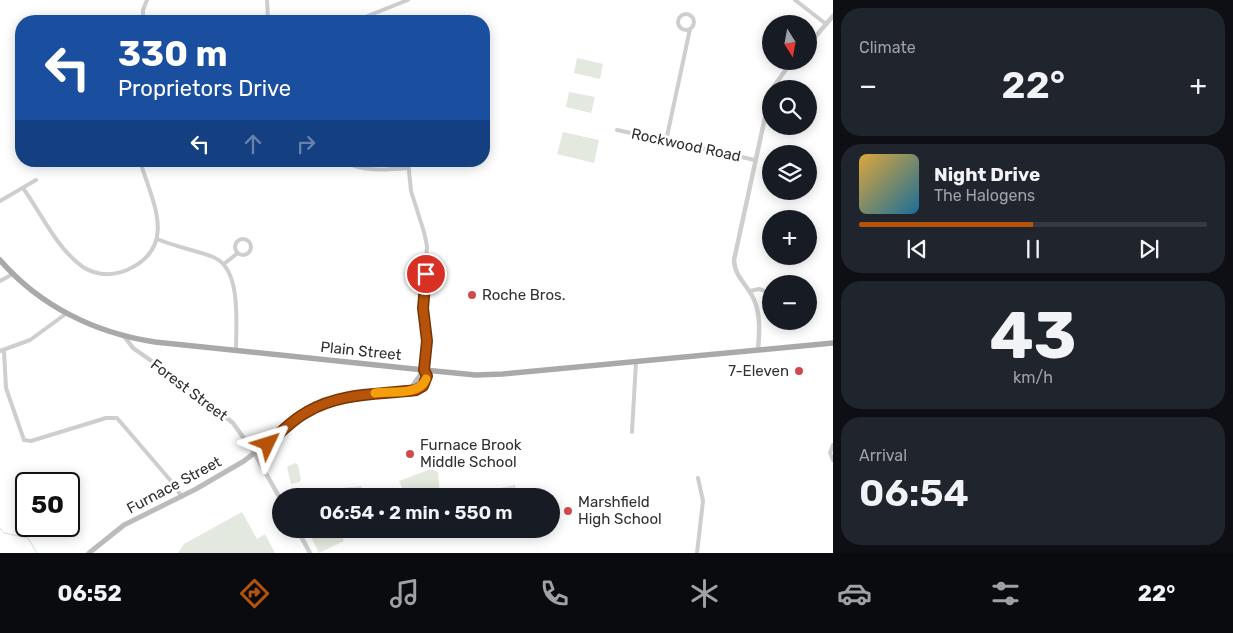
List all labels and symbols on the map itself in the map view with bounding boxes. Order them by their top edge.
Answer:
north arrow [762,15,818,70]
street label: Rockwood Road [630,125,742,165]
pin [405,253,447,295]
place label: Roche Bros. [482,286,565,304]
marker: Roche Bros. [466,289,478,301]
street label: Plain Street [320,338,403,364]
street label: Forest Street [147,355,231,425]
place label: 7-Eleven [728,362,789,380]
marker: 7-Eleven [793,365,805,377]
position arrow [241,417,293,469]
place label: Furnace Brook Middle School [420,436,522,471]
marker: Furnace Brook Middle School [404,448,416,460]
street label: Furnace Street [124,452,224,517]
speed limit sign: 50 [15,472,80,537]
place label: Marshfield High School [578,493,662,528]
marker: Marshfield High School [562,505,574,517]

